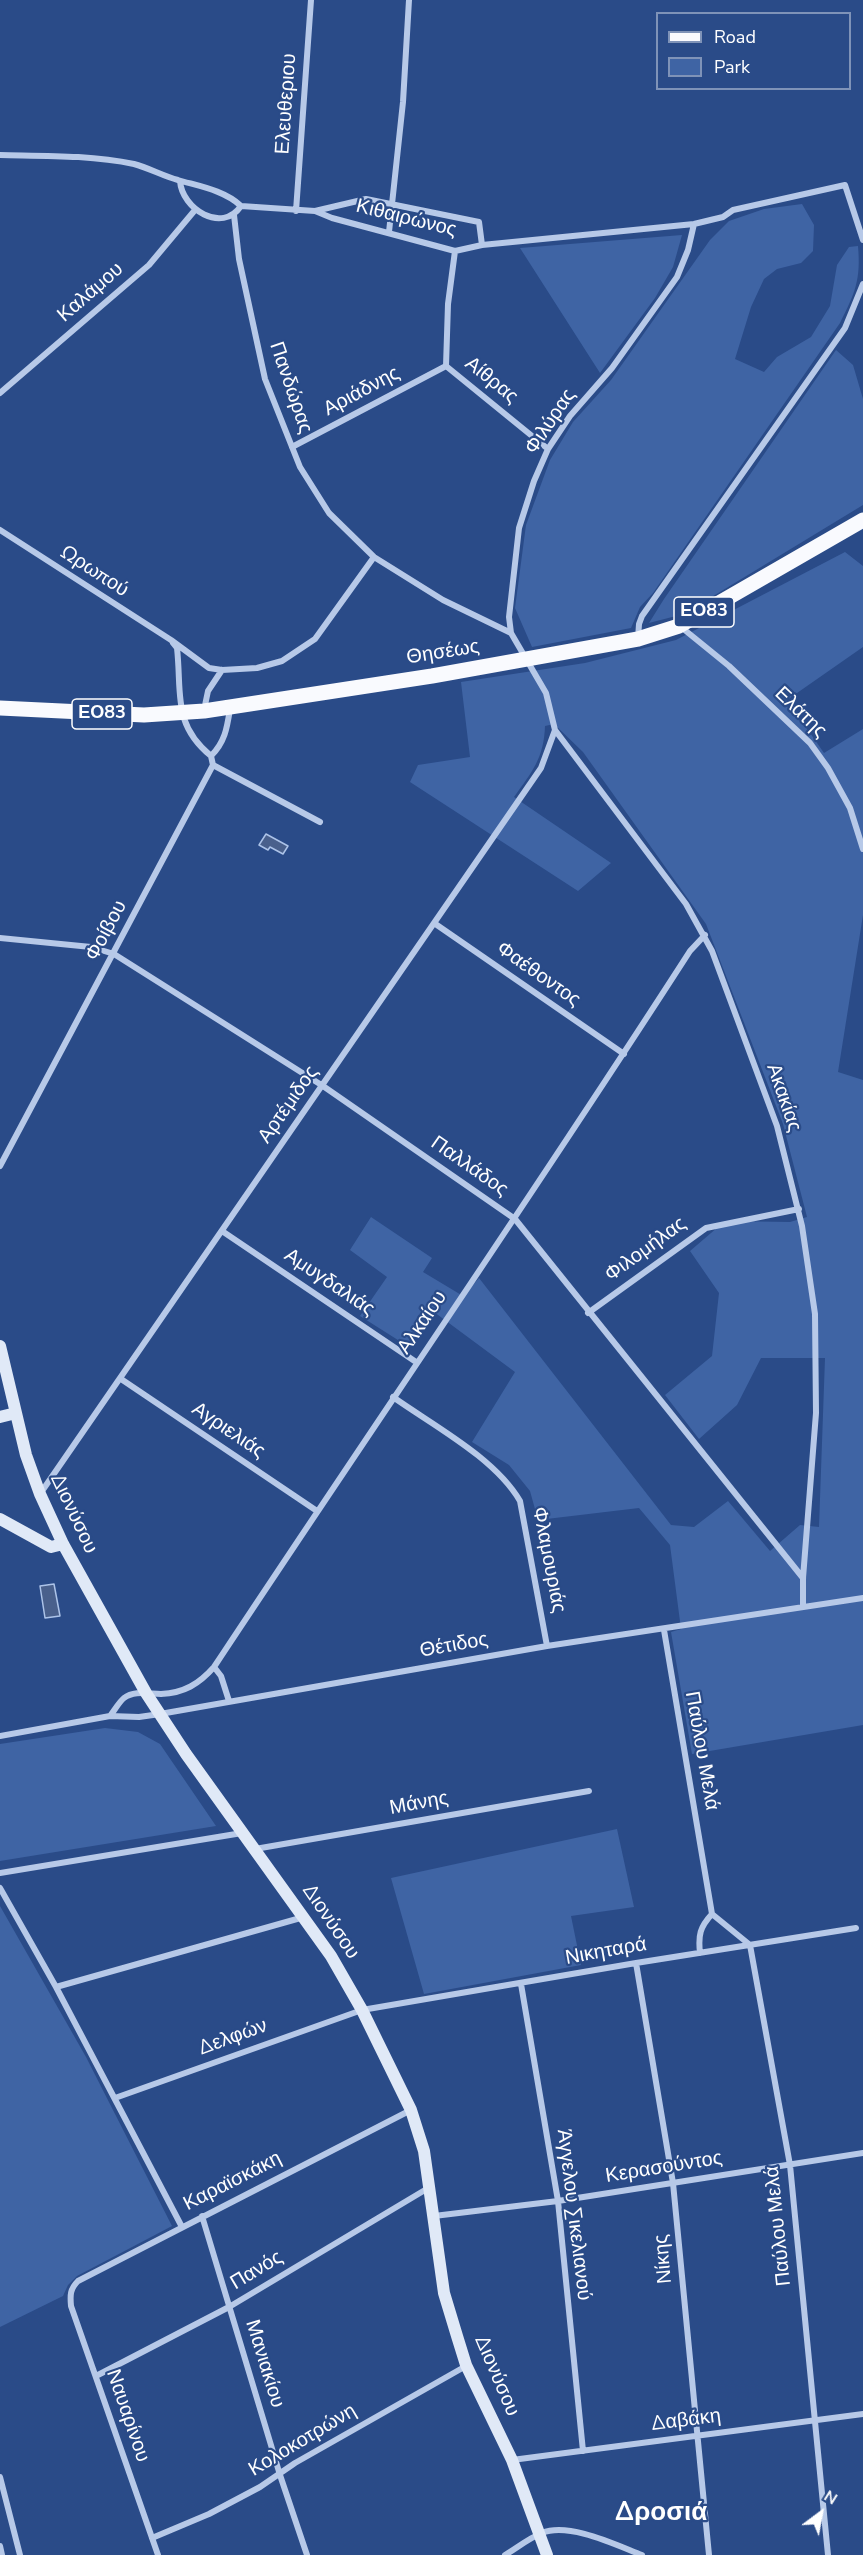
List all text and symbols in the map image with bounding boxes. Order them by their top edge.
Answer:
legend [656,12,851,90]
text: Road [714,25,756,49]
street label: Ελευθεριου [272,53,302,155]
text: Park [714,55,750,79]
street label: Κιθαιρώνος [353,195,459,243]
street label: Καλάμου [53,258,129,328]
street label: Πανδώρας [263,339,317,437]
street label: Αίθρας [460,352,522,410]
street label: Αριάδνης [320,362,404,422]
street label: Φιλύρας [521,385,581,459]
street label: Ωρωπού [55,541,133,603]
road number: ΕΟ83 [674,597,734,627]
street label: Θησέως [405,635,481,671]
street label: Ελάτης [769,682,831,744]
road number: ΕΟ83 [72,699,132,729]
street label: Φοίβου [81,897,133,965]
street label: Φαέθοντος [491,937,585,1013]
street label: Ακακίας [760,1061,806,1135]
street label: Αρτέμιδος [254,1062,324,1148]
street label: Παλλάδος [426,1132,512,1202]
street label: Φιλομήλας [601,1213,691,1287]
street label: Αμυγδαλιάς [279,1244,379,1322]
street label: Αλκαίου [393,1287,453,1359]
street label: Αγριελιάς [187,1398,269,1464]
street label: Διονύσου [44,1470,102,1558]
street label: Φλαμουριάς [526,1505,570,1615]
street label: Θέτιδος [418,1628,490,1664]
street label: Παύλου Μελά [679,1689,723,1813]
street label: Μάνης [388,1787,450,1821]
street label: Διονύσου [296,1880,364,1964]
street label: Νικηταρά [563,1933,649,1971]
street label: Δελφών [195,2014,271,2062]
street label: Άγγελου Σικελιανού [551,2128,595,2302]
street label: Καραϊσκάκη [180,2147,286,2217]
street label: Κερασούντος [604,2147,724,2189]
street label: Παύλου Μελά [761,2165,797,2287]
street label: Νίκης [650,2233,678,2285]
street label: Πανός [226,2246,288,2296]
street label: Μανιακίου [239,2317,289,2411]
street label: Διονύσου [468,2332,524,2420]
street label: Ναυαρίνου [100,2367,154,2465]
street label: Κολοκοτρώνη [245,2399,361,2483]
street label: Δαβάκη [650,2405,722,2437]
north arrow [791,2483,851,2543]
text: N [820,2485,841,2510]
district label: Δροσιά [615,2498,707,2530]

